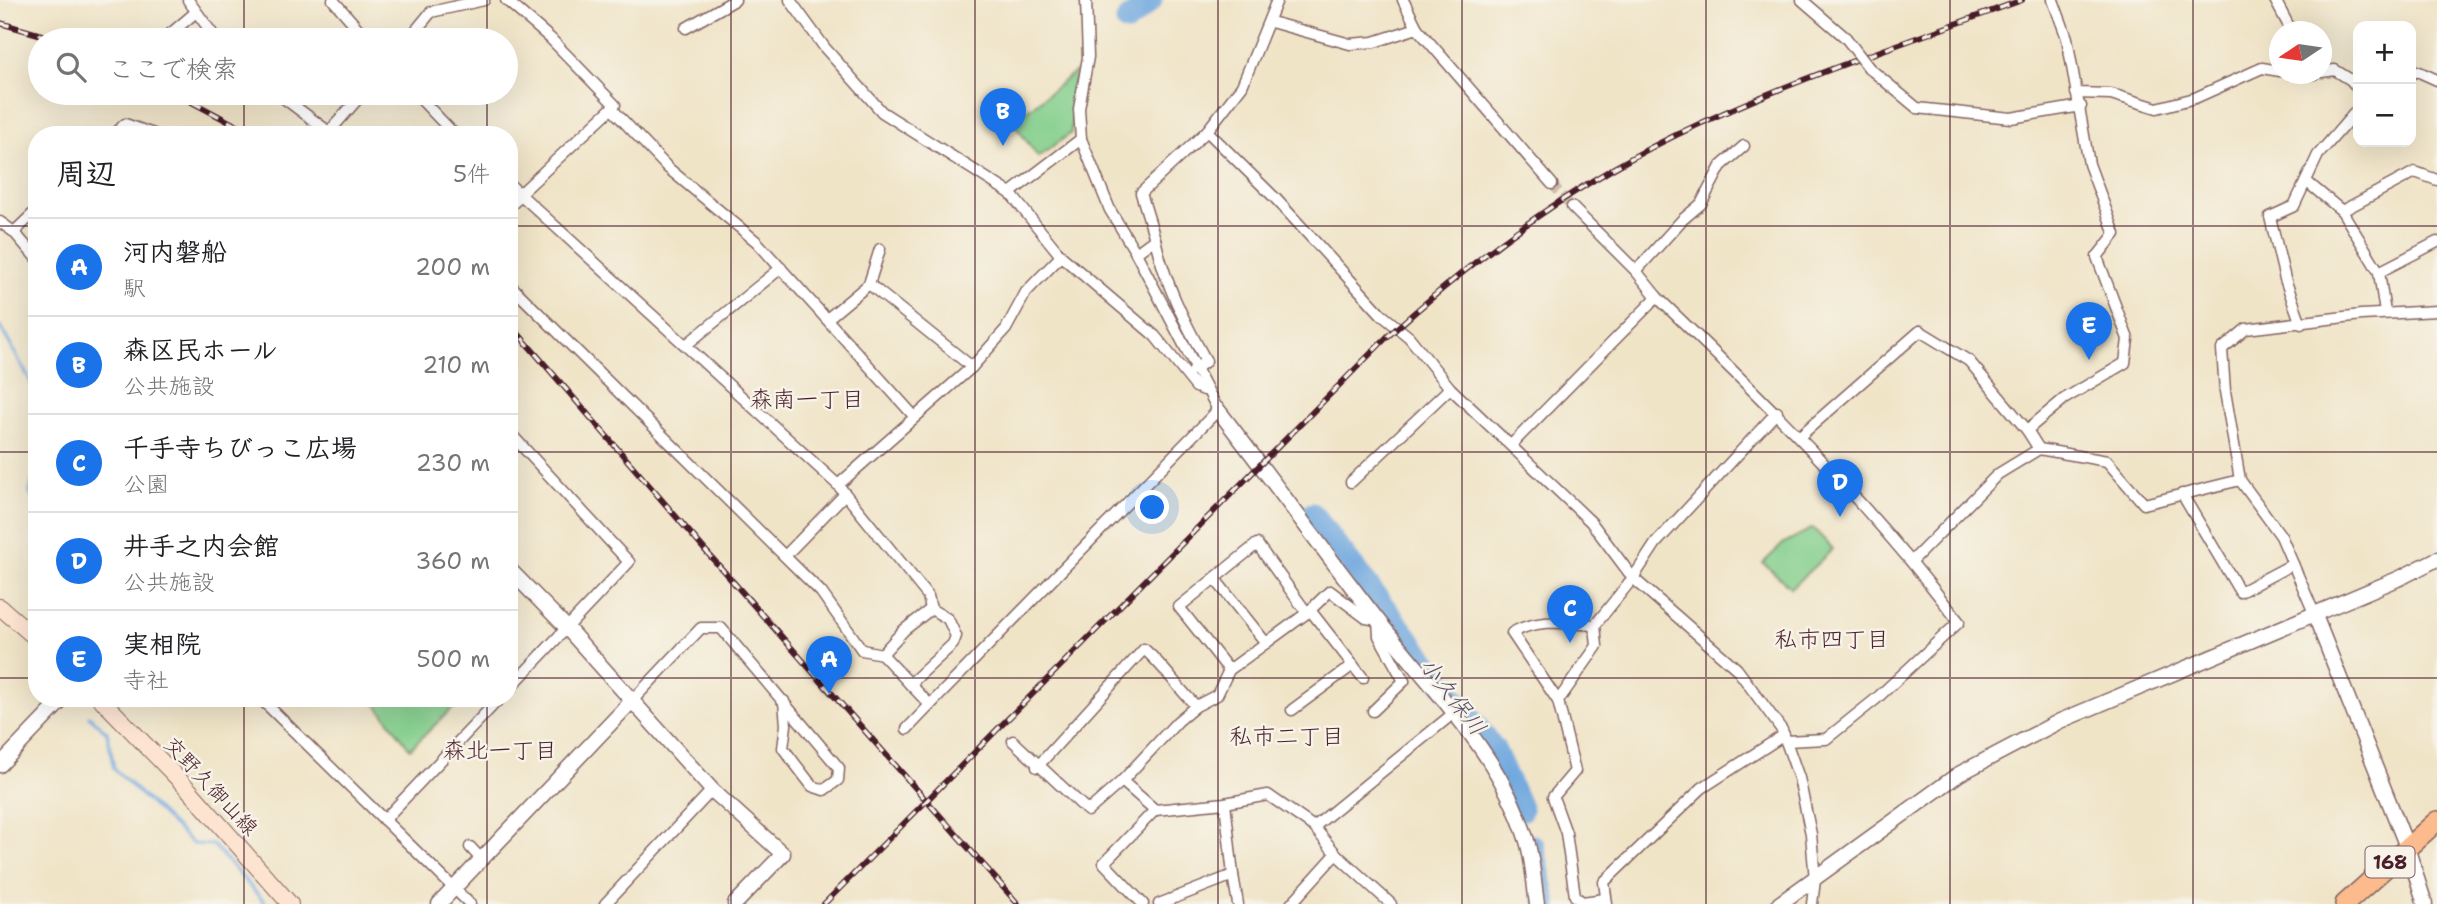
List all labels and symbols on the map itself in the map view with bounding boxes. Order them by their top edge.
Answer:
north arrow [2269,21,2332,84]
pin: B [980,88,1026,146]
pin: E [2066,302,2112,360]
district label: 森南一丁目 [750,384,865,414]
pin: D [1817,459,1863,517]
your location [1135,490,1169,524]
pin: C [1547,585,1593,643]
district label: 私市四丁目 [1775,624,1890,654]
pin: A [806,636,852,694]
water label: 小久保川 [1413,651,1493,741]
district label: 私市二丁目 [1230,721,1345,751]
street label: 交野久御山線 [158,730,264,842]
district label: 森北一丁目 [443,735,558,765]
road number: 168 [2366,846,2414,877]

